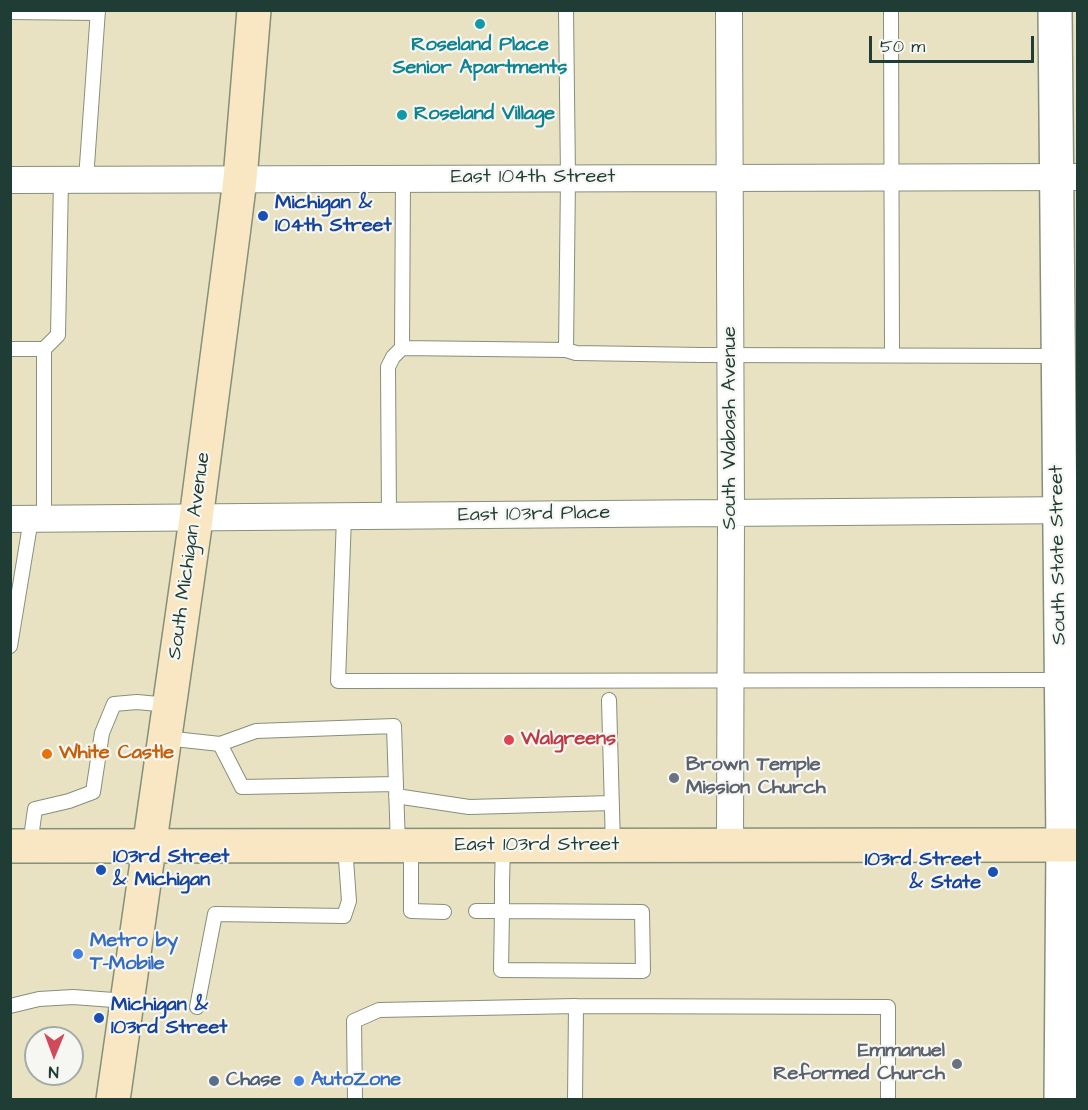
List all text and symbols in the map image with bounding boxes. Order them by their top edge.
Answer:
marker: Roseland Place Senior Apartments [473,17,487,31]
scale bar [872,24,1037,62]
place label: Roseland Place Senior Apartments [393,34,567,81]
text: 50 m [880,34,925,59]
place label: Roseland Village [414,103,555,127]
marker: Roseland Village [395,108,409,122]
street label: East 104th Street [451,166,615,190]
place label: Michigan & 104th Street [275,192,391,239]
marker: Michigan & 104th Street [256,209,270,223]
street label: South Wabash Avenue [719,326,743,530]
street label: South Michigan Avenue [164,451,216,661]
street label: South State Street [1045,465,1073,645]
street label: East 103rd Place [458,502,610,528]
place label: Walgreens [521,728,616,752]
marker: Walgreens [502,733,516,747]
place label: White Castle [59,742,174,766]
marker: White Castle [40,747,54,761]
place label: Brown Temple Mission Church [686,754,826,801]
marker: Brown Temple Mission Church [667,771,681,785]
street label: East 103rd Street [455,834,619,858]
place label: 103rd Street & Michigan [113,846,229,893]
place label: 103rd Street & State [865,849,981,896]
marker: 103rd Street & Michigan [94,863,108,877]
marker: 103rd Street & State [986,865,1000,879]
place label: Metro by T-Mobile [90,930,178,977]
marker: Metro by T-Mobile [71,947,85,961]
place label: Michigan & 103rd Street [111,994,227,1041]
marker: Michigan & 103rd Street [92,1011,106,1025]
north arrow [24,1026,84,1086]
place label: Emmanuel Reformed Church [773,1040,945,1087]
marker: Emmanuel Reformed Church [950,1057,964,1071]
text: N [49,1061,59,1083]
place label: Chase [226,1069,281,1093]
place label: AutoZone [311,1069,401,1093]
marker: Chase [207,1074,221,1088]
marker: AutoZone [292,1074,306,1088]

